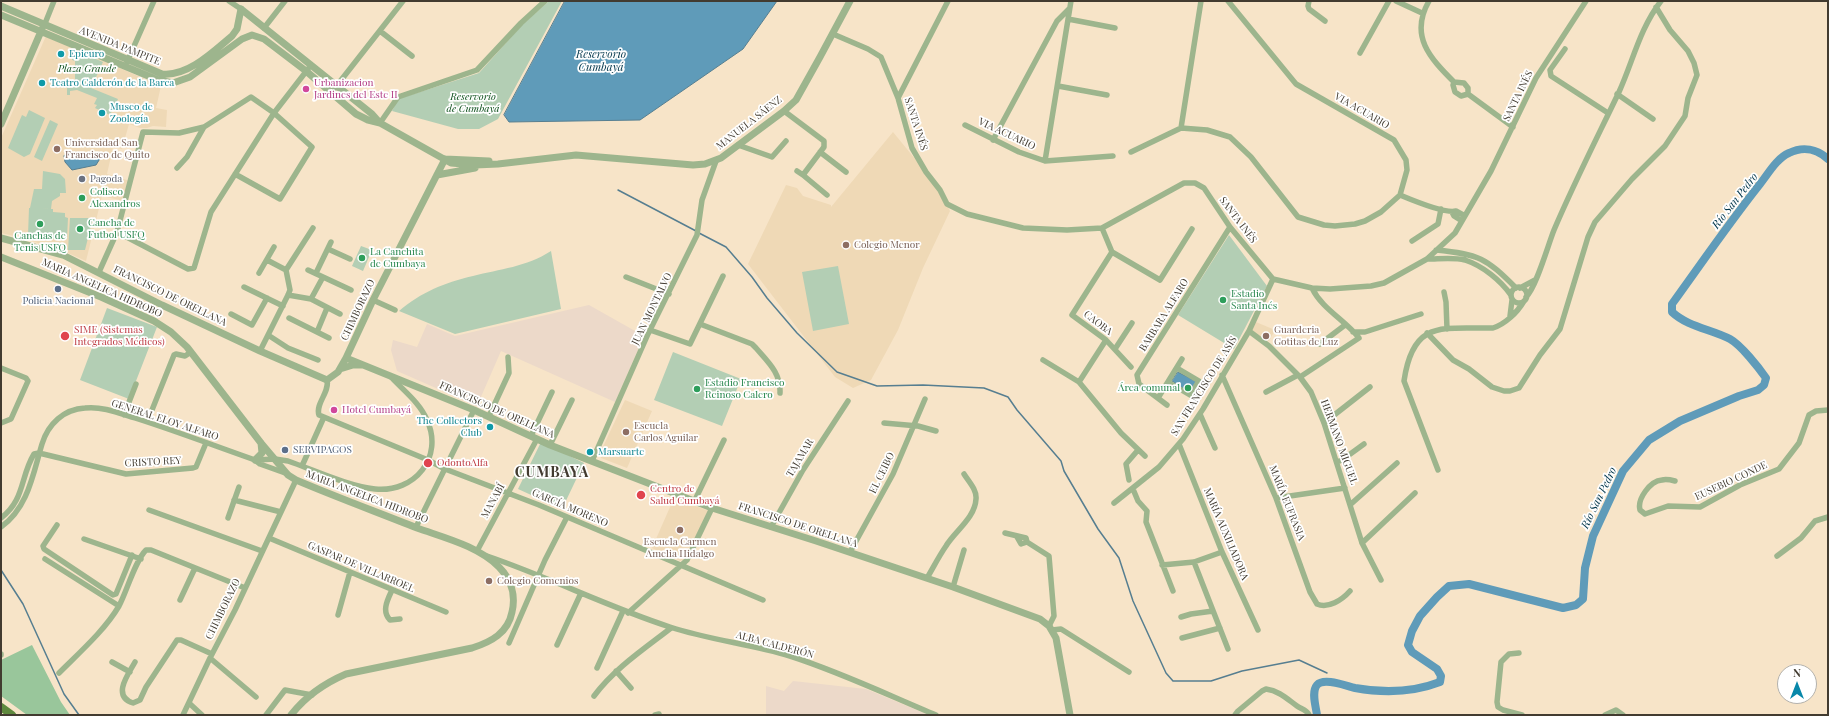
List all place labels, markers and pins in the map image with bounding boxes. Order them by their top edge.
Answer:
place label: Epicuro [69,48,104,60]
marker: Epicuro [56,49,66,59]
place label: Teatro Calderón de la Barca [50,77,174,89]
place label: Urbanizacion Jardines del Este II [314,77,398,100]
marker: Teatro Calderón de la Barca [37,78,47,88]
marker: Urbanizacion Jardines del Este II [301,84,311,94]
place label: Museo de Zoología [110,101,153,124]
marker: Museo de Zoología [97,108,107,118]
place label: Universidad San Francisco de Quito [65,137,150,160]
marker: Universidad San Francisco de Quito [52,144,62,154]
place label: Pagoda [90,173,122,185]
marker: Pagoda [77,174,87,184]
place label: Coliseo Alexandros [90,186,140,210]
marker: Coliseo Alexandros [77,193,87,203]
place label: Cancha de Futbol USFQ [88,217,145,240]
marker: Canchas de Tenis USFQ [35,219,45,229]
marker: Cancha de Futbol USFQ [75,224,85,234]
place label: Canchas de Tenis USFQ [14,230,66,254]
place label: Colegio Menor [854,239,920,251]
marker: Colegio Menor [841,240,851,250]
place label: La Canchita de Cumbaya [370,246,425,270]
marker: La Canchita de Cumbaya [357,253,367,263]
marker: Policia Nacional [53,284,63,294]
place label: Estadio Santa Inés [1231,288,1277,312]
place label: Policia Nacional [22,295,94,307]
marker: Estadio Santa Inés [1218,295,1228,305]
place label: SIME (Sistemas Integrados Médicos) [74,324,165,348]
place label: Guarderia Gotitas de Luz [1274,324,1338,348]
marker: SIME (Sistemas Integrados Médicos) [59,330,71,342]
marker: Guarderia Gotitas de Luz [1261,331,1271,341]
place label: Estadio Francisco Reinoso Calero [705,377,784,400]
place label: Área comunal [1118,382,1180,394]
marker: Área comunal [1183,383,1193,393]
marker: Estadio Francisco Reinoso Calero [692,384,702,394]
place label: Hotel Cumbayá [342,404,411,416]
marker: Hotel Cumbayá [329,405,339,415]
place label: The Collectors Club [417,415,482,438]
place label: Escuela Carlos Aguilar [634,420,698,444]
marker: The Collectors Club [485,422,495,432]
marker: Escuela Carlos Aguilar [621,427,631,437]
place label: SERVIPAGOS [293,444,352,456]
marker: SERVIPAGOS [280,445,290,455]
place label: Marsuarte [598,446,644,458]
marker: Marsuarte [585,447,595,457]
marker: OdontoAlfa [422,457,434,469]
place label: OdontoAlfa [437,457,488,469]
place label: Centro de Salud Cumbayá [650,483,719,506]
marker: Centro de Salud Cumbayá [635,489,647,501]
marker: Escuela Carmen Amelia Hidalgo [675,525,685,535]
place label: Escuela Carmen Amelia Hidalgo [644,536,716,560]
place label: Colegio Comenios [497,575,578,587]
marker: Colegio Comenios [484,576,494,586]

